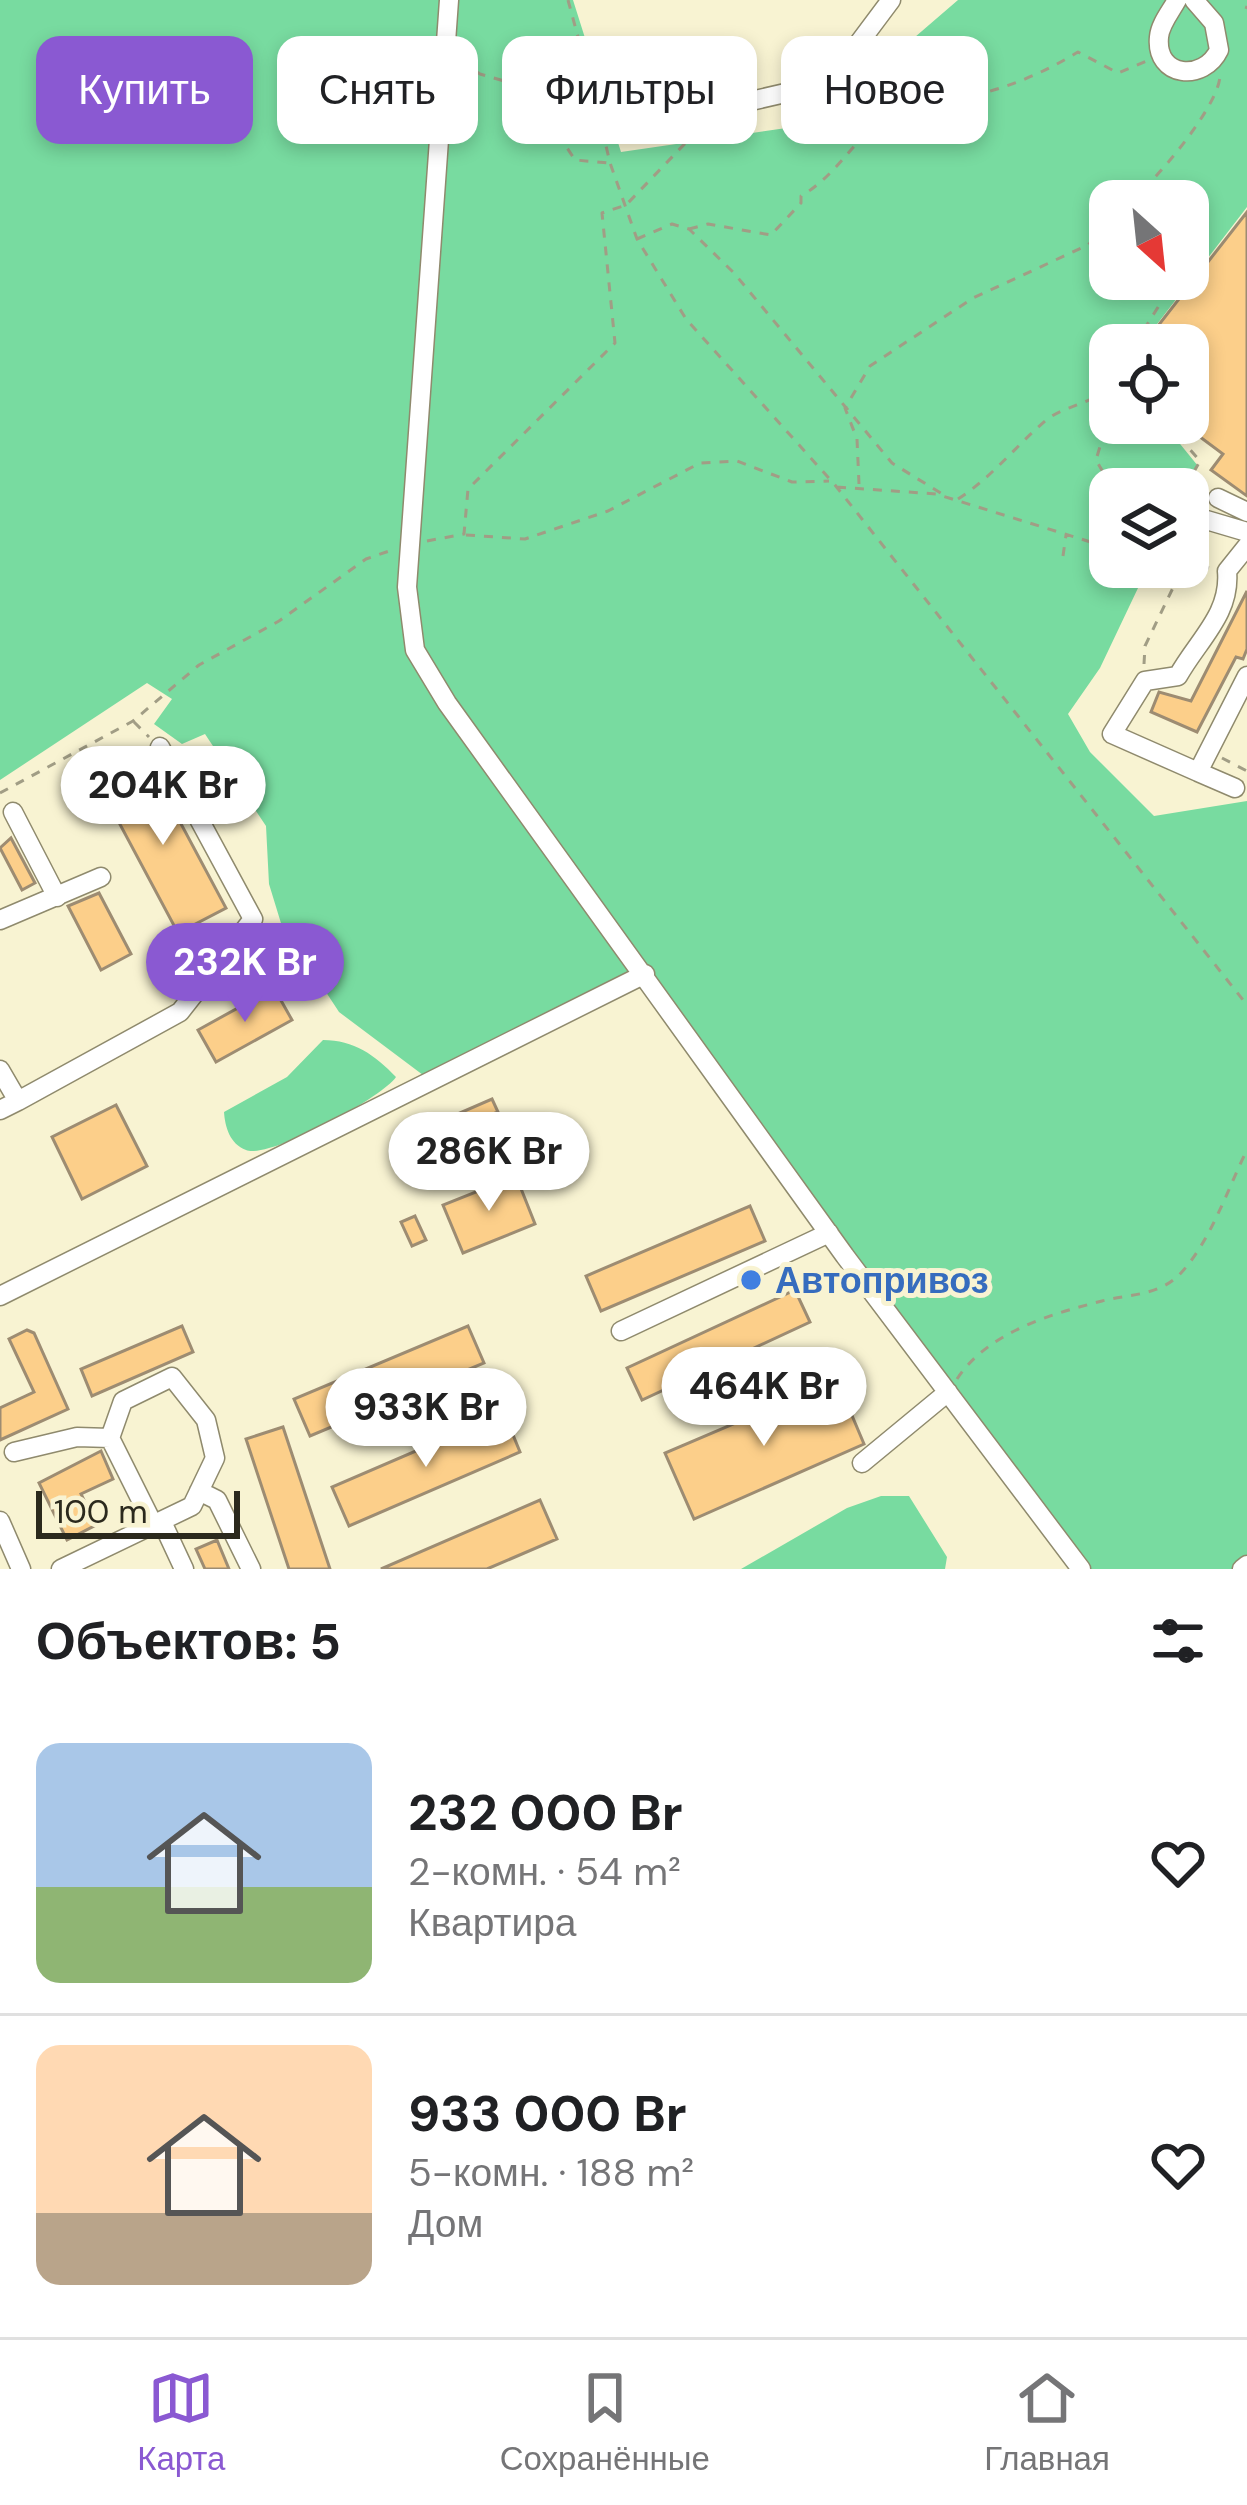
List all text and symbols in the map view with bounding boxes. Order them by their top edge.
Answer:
chip: Купить [36,36,253,144]
chip: Снять [277,36,478,144]
chip: Фильтры [502,36,757,144]
chip: Новое [781,36,988,144]
north arrow [1089,180,1209,300]
map controls [1089,180,1209,588]
button: locate [1089,324,1209,444]
button: layers [1089,468,1209,588]
pin: 204K Br [52,746,274,848]
text: 204K Br [88,759,238,810]
pin: 232K Br [134,923,356,1025]
text: 232K Br [173,936,317,987]
pin: 286K Br [378,1112,600,1214]
text: 286K Br [415,1125,563,1176]
place label: Автопривоз [775,1257,989,1304]
marker: Автопривоз [738,1267,764,1293]
pin: 464K Br [653,1347,875,1449]
text: 464K Br [689,1360,839,1411]
pin: 933K Br [315,1368,537,1470]
text: 933K Br [353,1381,500,1432]
scale bar [36,1485,240,1538]
text: 100 m [54,1490,148,1533]
text: Объектов: 5 [36,1608,341,1675]
icon: filters [1145,1608,1211,1674]
text: 232 000 Br [408,1779,683,1846]
icon: home [132,1791,276,1935]
icon: heart [1145,1830,1211,1896]
text: 2-комн. · 54 m² [408,1846,681,1897]
text: Квартира [408,1897,577,1948]
text: 933 000 Br [408,2080,687,2147]
icon: home [132,2093,276,2237]
icon: heart [1145,2132,1211,2198]
text: 5-комн. · 188 m² [408,2147,694,2198]
text: Дом [408,2198,483,2249]
tab: Карта [137,2365,225,2480]
tab: Сохранённые [500,2365,710,2480]
tab: Главная [984,2365,1110,2480]

